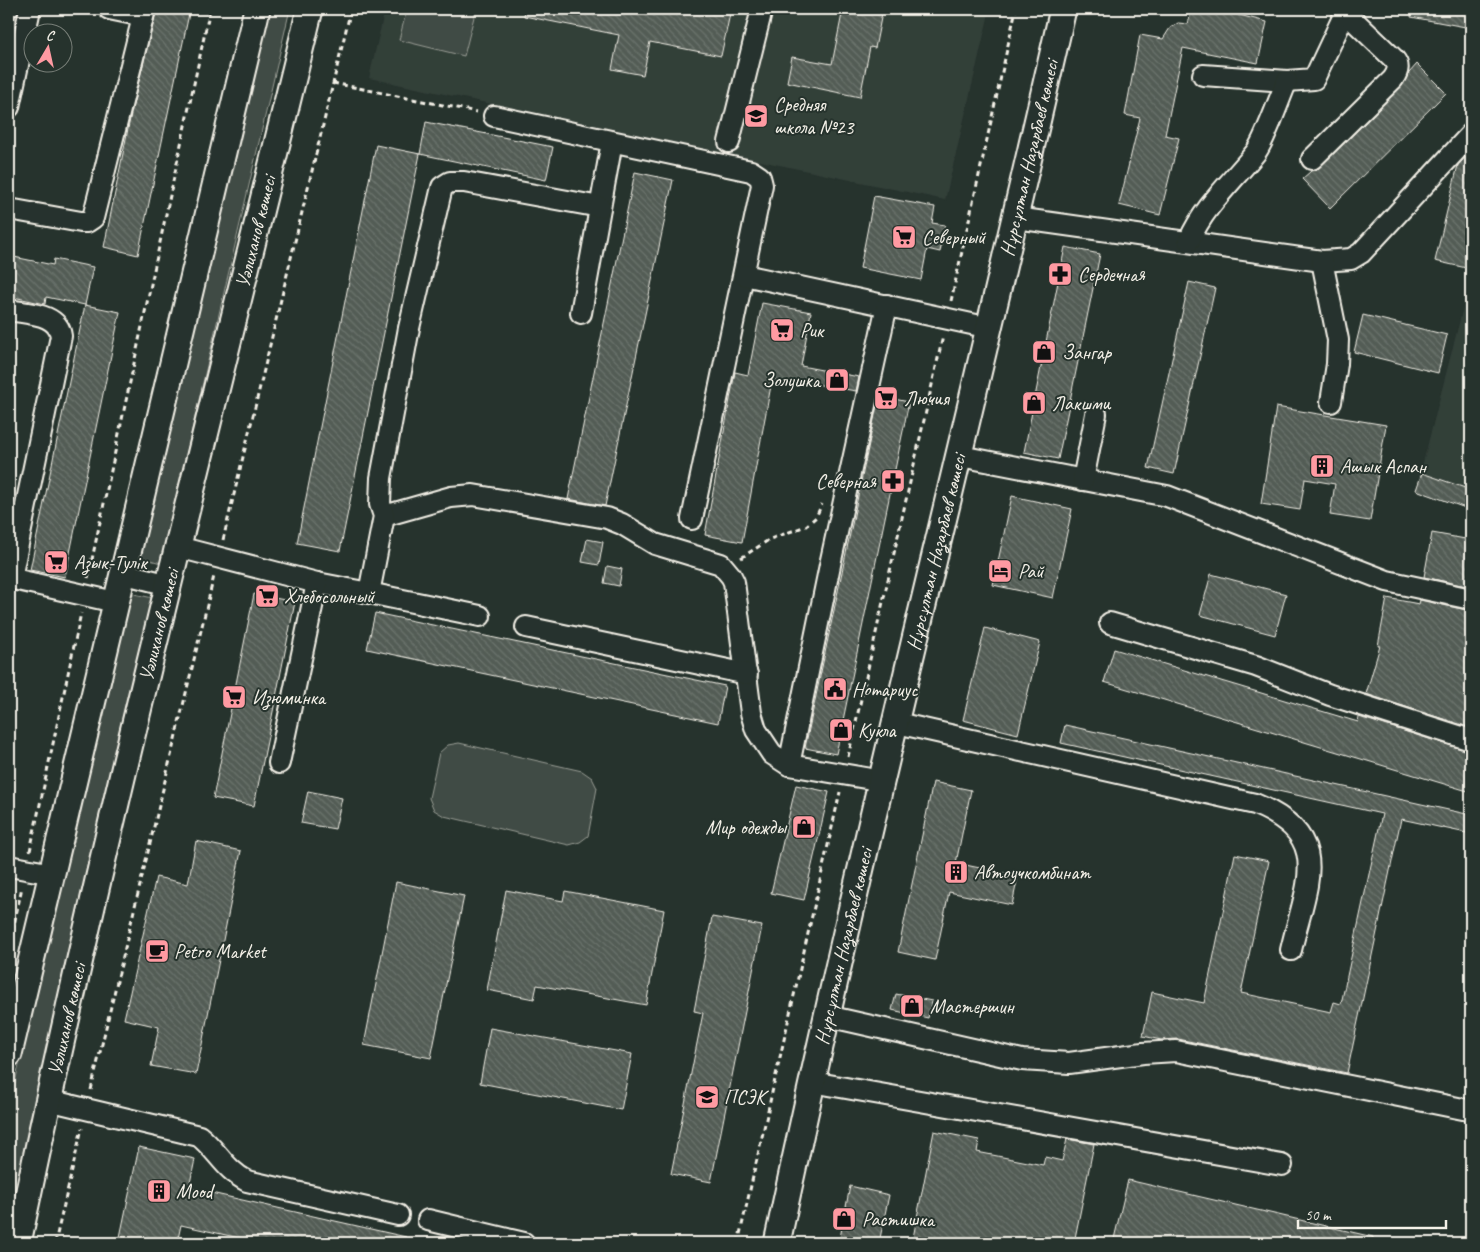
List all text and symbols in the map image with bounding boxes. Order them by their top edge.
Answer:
north arrow [22,22,72,72]
text: С [45,27,57,45]
street label: Нұрсұлтан Назарбаев көшесі [994,55,1064,259]
place label: Средняя школа №23 [774,92,856,140]
school or university icon: Средняя школа №23 [743,103,769,129]
street label: Уәлиханов көшесі [229,171,282,290]
supermarket icon: Северный [891,224,917,250]
place label: Северный [922,225,987,250]
pharmacy icon: Сердечная [1047,261,1073,287]
place label: Сердечная [1078,262,1145,287]
supermarket icon: Рик [769,317,795,343]
place label: Рик [800,318,825,343]
shop icon: Зангар [1031,339,1057,365]
place label: Зангар [1062,340,1113,365]
shop icon: Золушка [824,367,850,393]
place label: Золушка [762,368,822,393]
supermarket icon: Лючия [873,385,899,411]
place label: Лючия [904,386,951,411]
shop icon: Лакшми [1021,390,1047,416]
place label: Лакшми [1052,391,1111,416]
street label: Нұрсұлтан Назарбаев көшесі [900,449,972,653]
building icon: Ашык Аспан [1309,453,1335,479]
place label: Ашык Аспан [1340,454,1428,479]
pharmacy icon: Северная [880,468,906,494]
place label: Северная [816,469,877,494]
supermarket icon: Азык-Тулiк [43,549,69,575]
place label: Азык-Тулiк [74,550,148,576]
hotel icon: Рай [987,558,1013,584]
place label: Рай [1018,559,1045,584]
street label: Уәлиханов көшесі [133,564,185,683]
supermarket icon: Хлебосольный [254,583,280,609]
place label: Хлебосольный [284,584,376,609]
public building icon: Нотариус [822,676,848,702]
place label: Нотариус [852,677,918,702]
supermarket icon: Изюминка [221,684,247,710]
place label: Изюминка [252,685,327,711]
shop icon: Кукла [828,717,854,743]
place label: Кукла [858,718,897,743]
shop icon: Мир одежды [791,814,817,840]
place label: Мир одежды [705,815,787,840]
street label: Нұрсұлтан Назарбаев көшесі [808,843,878,1047]
building icon: Автоучкомбинат [943,859,969,885]
place label: Автоучкомбинат [974,860,1092,885]
cafe icon: Petro Market [144,938,170,964]
place label: Petro Market [174,939,268,964]
street label: Уәлиханов көшесі [42,958,92,1078]
shop icon: Мастершин [899,993,925,1019]
place label: Мастершин [930,994,1015,1019]
school or university icon: ПСЭК [694,1084,720,1110]
place label: ПСЭК [724,1085,769,1110]
building icon: Mood [146,1178,172,1204]
place label: Mood [176,1179,216,1204]
scale bar [1298,1197,1445,1229]
shop icon: Растишка [831,1206,857,1232]
text: 50 m [1305,1206,1332,1225]
place label: Растишка [862,1207,936,1232]

